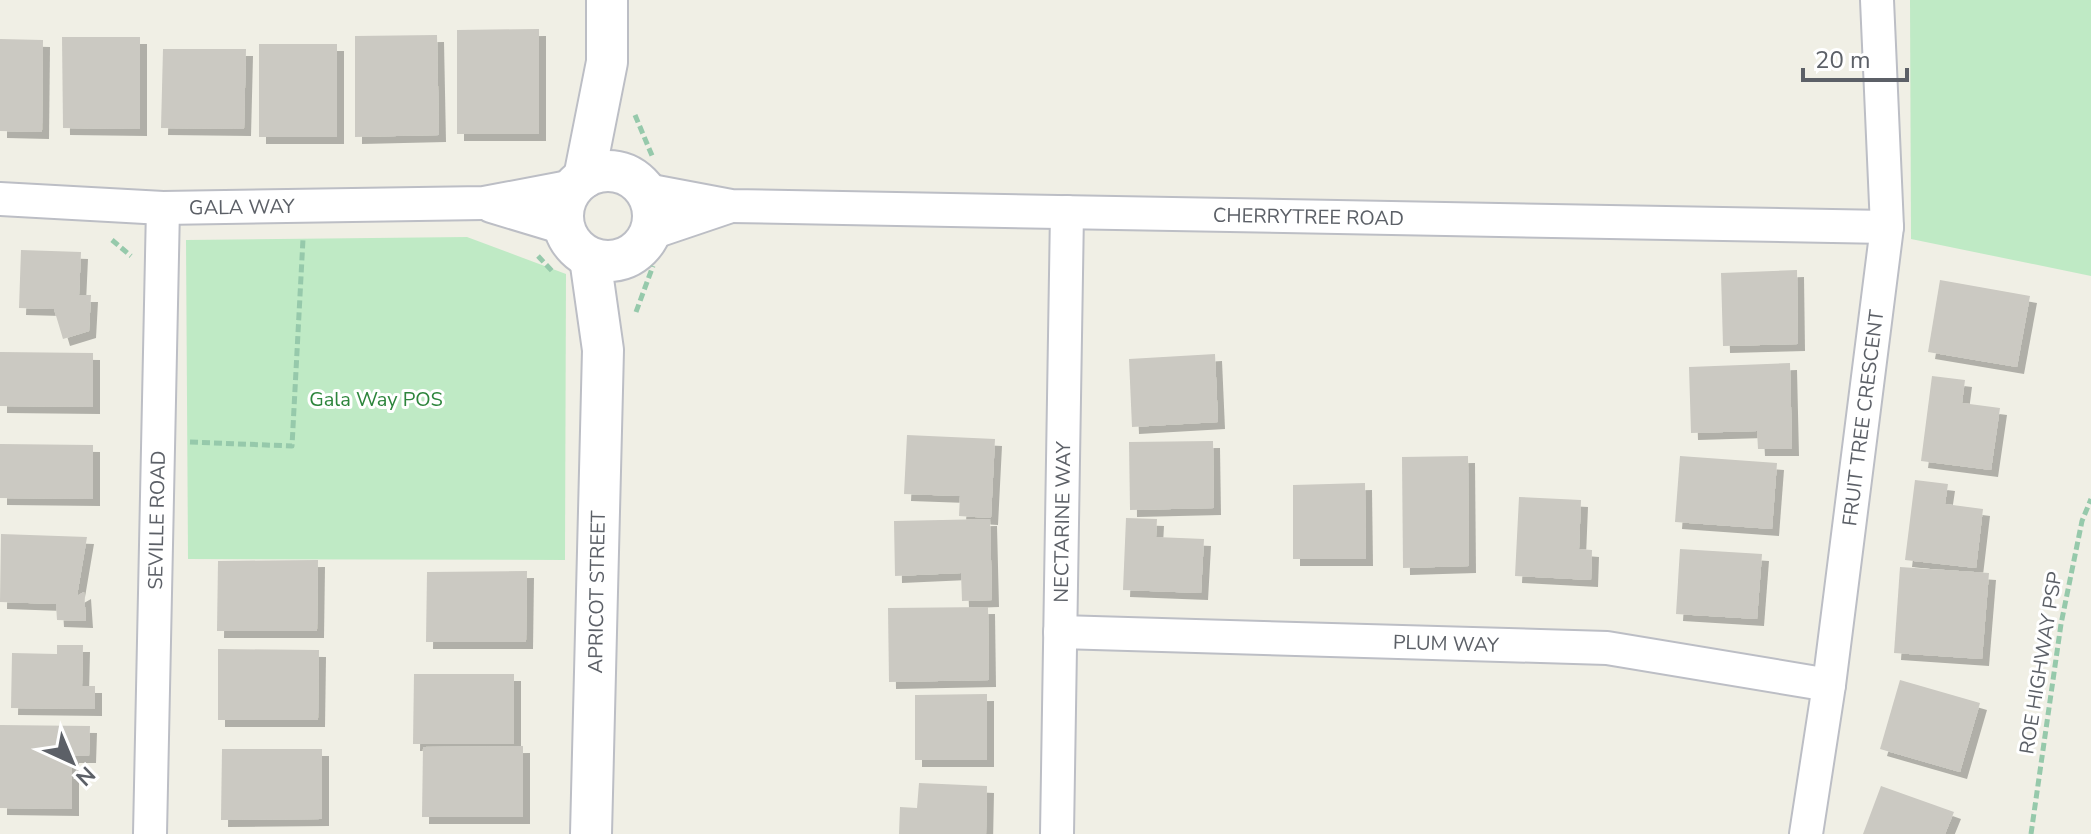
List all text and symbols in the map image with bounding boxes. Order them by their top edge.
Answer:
scale bar [1803,32,1907,82]
text: 20 m [1815,44,1871,76]
street label: GALA WAY [189,192,296,221]
street label: CHERRYTREE ROAD [1213,201,1404,232]
street label: FRUIT TREE CRESCENT [1836,308,1890,528]
park label: Gala Way POS [309,386,443,413]
street label: NECTARINE WAY [1047,440,1077,603]
street label: SEVILLE ROAD [142,450,171,590]
street label: APRICOT STREET [582,510,612,674]
street label: ROE HIGHWAY PSP [2013,569,2069,756]
street label: PLUM WAY [1392,628,1500,658]
north arrow [32,722,112,802]
text: N [69,759,102,792]

